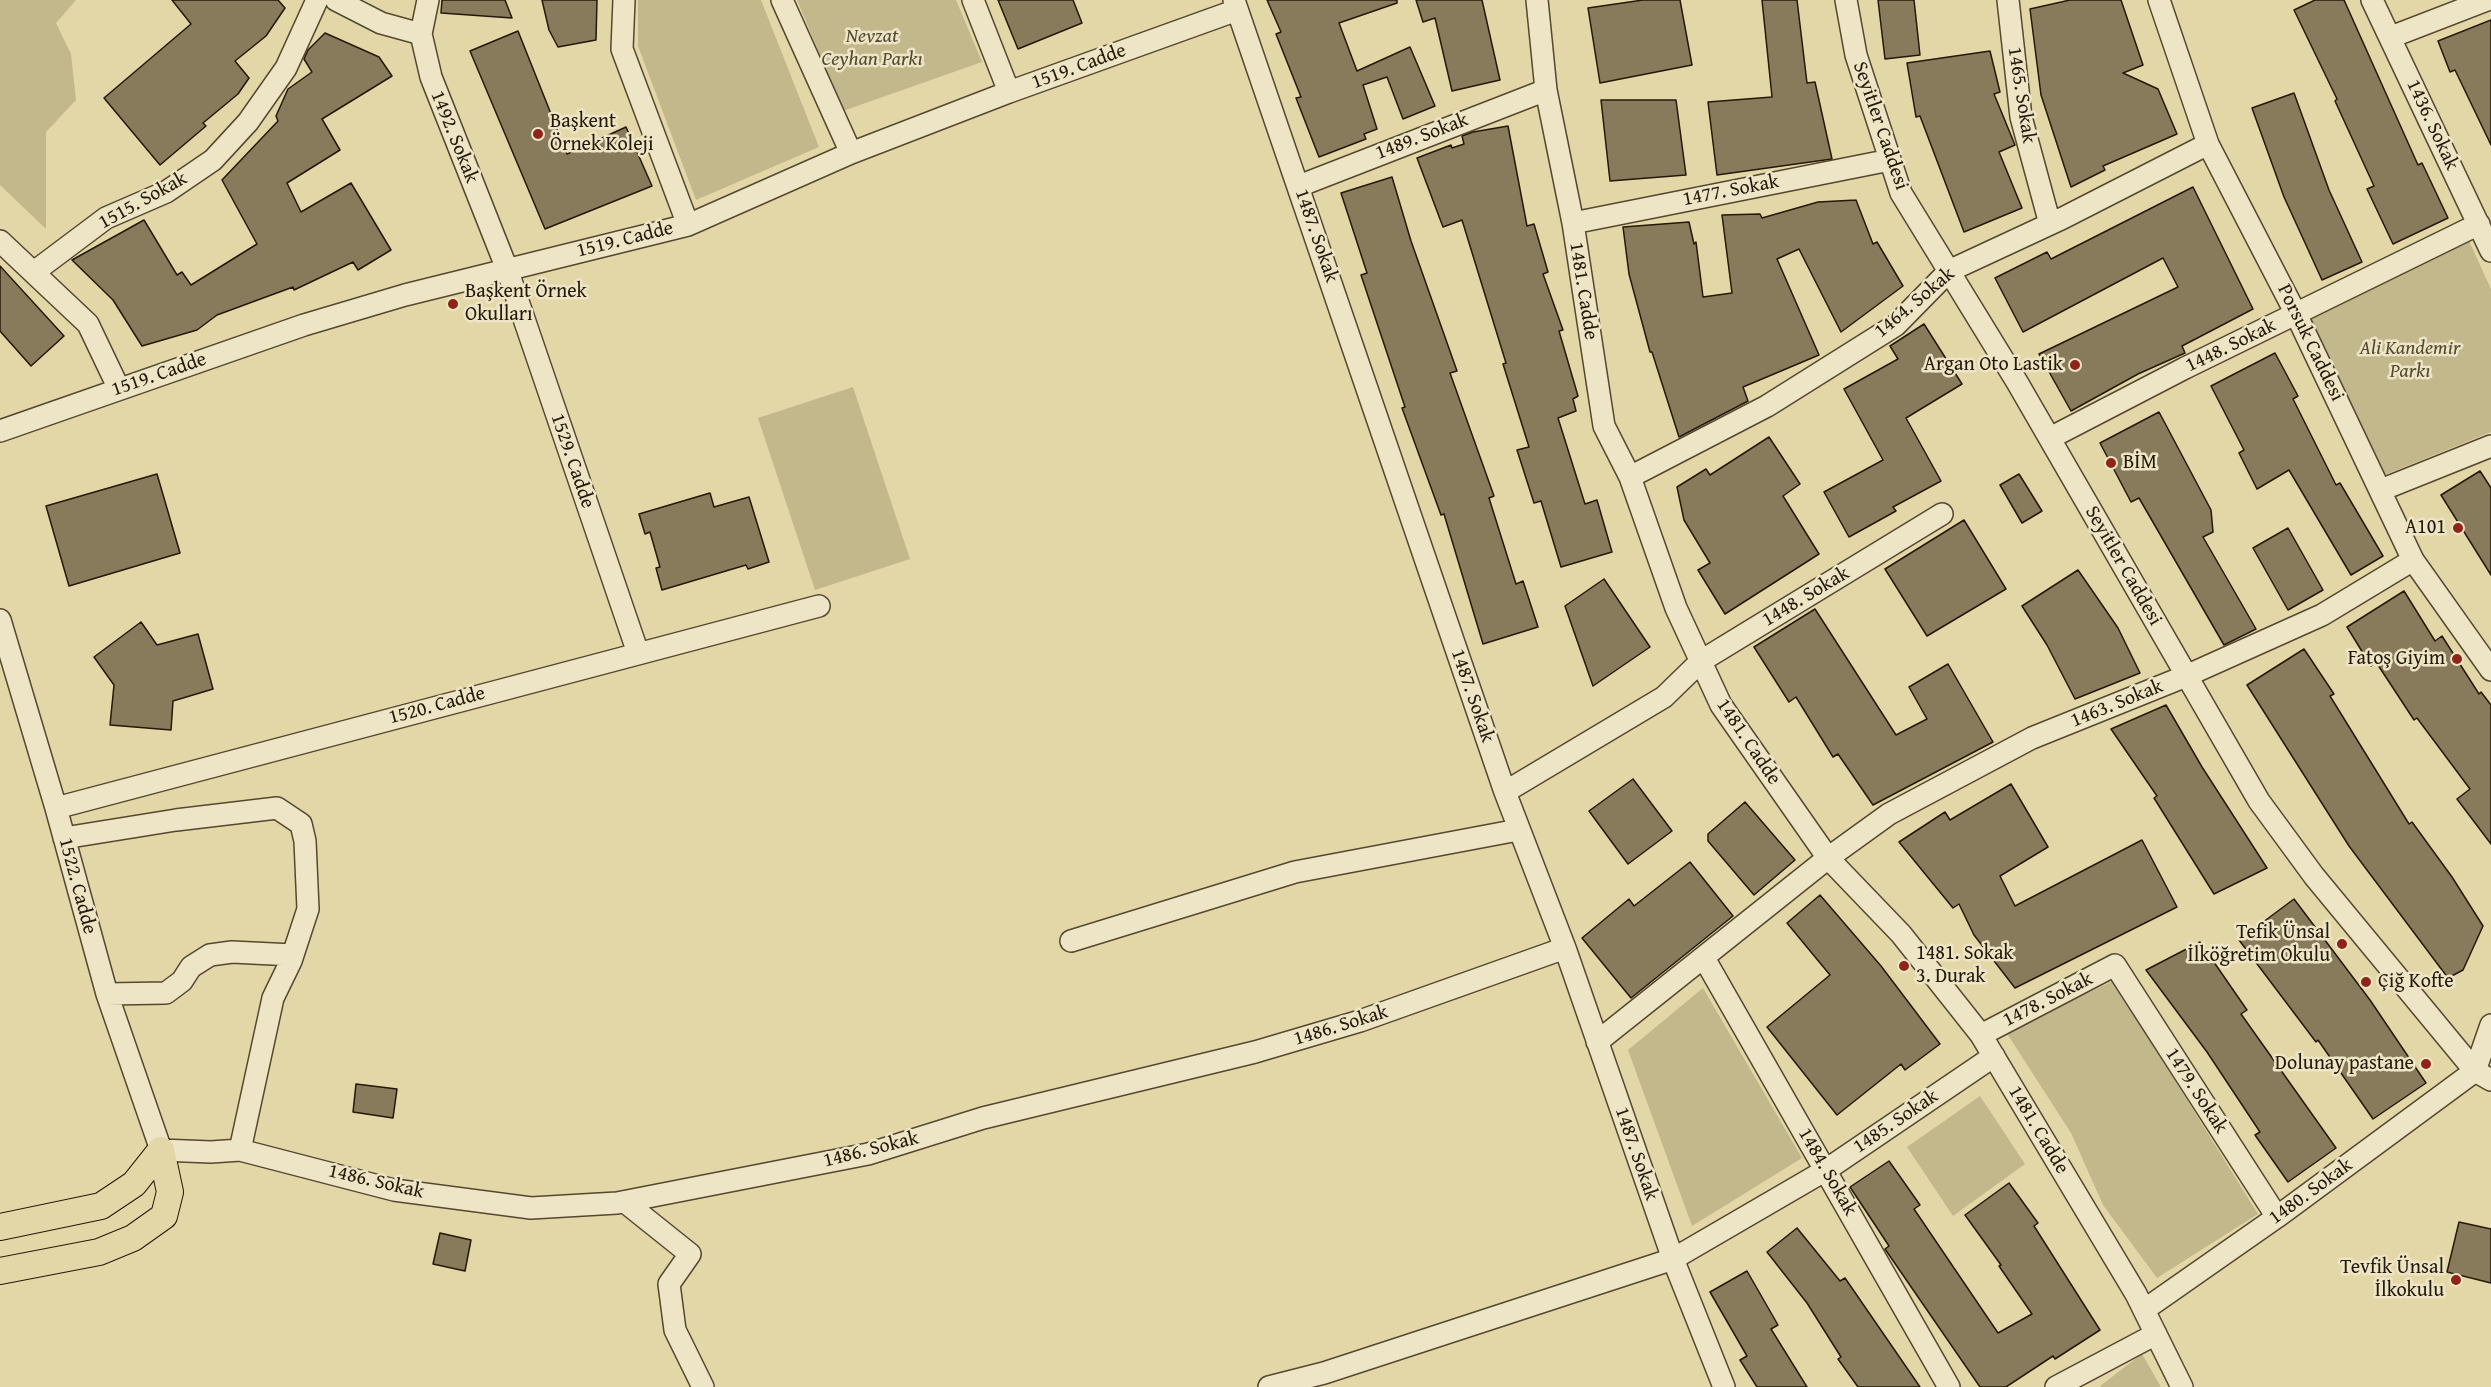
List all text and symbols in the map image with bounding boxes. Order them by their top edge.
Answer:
park label: Nevzat Ceyhan Parkı [821,25,923,72]
street label: 1519. Cadde [1028,39,1130,95]
street label: 1465. Sokak [2002,45,2040,145]
street label: Seyitler Caddesi [1847,59,1913,193]
street label: 1436. Sokak [2401,76,2463,174]
street label: 1492. Sokak [425,87,483,187]
street label: 1489. Sokak [1372,108,1472,166]
place label: Başkent Örnek Koleji [550,110,654,157]
marker: Başkent Örnek Koleji [531,127,545,141]
street label: 1515. Sokak [95,167,191,235]
street label: 1477. Sokak [1681,170,1781,212]
street label: 1487. Sokak [1289,186,1343,286]
street label: 1519. Cadde [574,216,676,264]
street label: 1481. Cadde [1563,240,1603,342]
street label: 1464. Sokak [1870,262,1960,344]
place label: Başkent Örnek Okulları [465,280,587,327]
street label: Porsuk Caddesi [2271,281,2349,405]
marker: Başkent Örnek Okulları [446,297,460,311]
street label: 1448. Sokak [2182,314,2280,378]
park label: Ali Kandemir Parkı [2360,337,2460,384]
street label: 1519. Cadde [108,348,210,402]
place label: Argan Oto Lastik [1924,353,2063,377]
marker: Argan Oto Lastik [2068,358,2082,372]
street label: 1529. Cadde [545,410,599,512]
place label: BİM [2123,451,2157,475]
marker: BİM [2104,456,2118,470]
street label: Seyitler Caddesi [2079,502,2167,630]
place label: A101 [2405,516,2446,540]
marker: A101 [2451,521,2465,535]
street label: 1448. Sokak [1758,562,1854,632]
street label: 1487. Sokak [1445,646,1499,746]
place label: Fatoş Giyim [2348,647,2445,671]
marker: Fatoş Giyim [2450,652,2464,666]
street label: 1463. Sokak [2067,675,2167,733]
street label: 1520. Cadde [386,682,488,730]
street label: 1481. Cadde [1710,694,1786,790]
street label: 1522. Cadde [53,835,101,937]
place label: Tefik Ünsal İlköğretim Okulu [2188,921,2330,968]
marker: Tefik Ünsal İlköğretim Okulu [2335,937,2349,951]
place label: 1481. Sokak 3. Durak [1916,942,2014,989]
marker: 1481. Sokak 3. Durak [1897,959,1911,973]
street label: 1478. Sokak [1999,967,2097,1033]
place label: Çiğ Kofte [2378,970,2454,994]
marker: Çiğ Kofte [2359,975,2373,989]
street label: 1486. Sokak [1291,1000,1391,1052]
street label: 1479. Sokak [2159,1044,2233,1138]
place label: Dolunay pastane [2275,1052,2414,1076]
marker: Dolunay pastane [2419,1057,2433,1071]
street label: 1481. Cadde [2002,1081,2074,1179]
street label: 1485. Sokak [1849,1085,1943,1159]
street label: 1487. Sokak [1609,1104,1663,1204]
street label: 1484. Sokak [1792,1124,1862,1220]
street label: 1486. Sokak [821,1127,921,1173]
street label: 1480. Sokak [2265,1154,2357,1230]
street label: 1486. Sokak [326,1159,426,1205]
place label: Tevfik Ünsal İlkokulu [2340,1256,2444,1303]
marker: Tevfik Ünsal İlkokulu [2449,1273,2463,1287]

